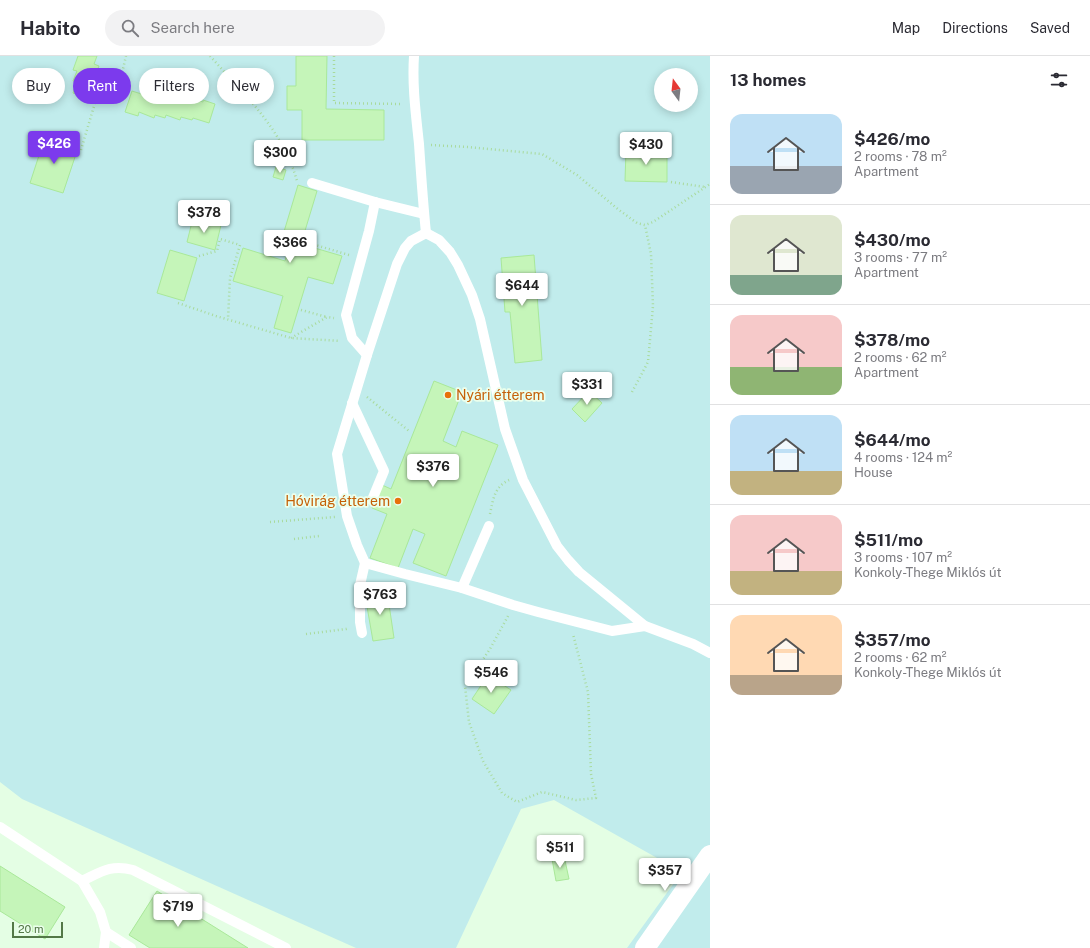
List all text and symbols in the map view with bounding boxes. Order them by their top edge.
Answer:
search box [105,10,385,46]
text: Habito [20,17,81,39]
icon: search [119,17,141,39]
text: Search here [151,19,235,36]
text: Map [892,20,920,36]
text: Directions [942,20,1008,36]
text: Saved [1030,20,1070,36]
chip: Buy [12,68,65,104]
chip: Rent [73,68,131,104]
chip: Filters [139,68,209,104]
chip: New [217,68,274,104]
north arrow [654,68,698,112]
map controls [654,68,698,112]
icon: filters [1048,69,1070,91]
text: 13 homes [730,70,806,90]
text: $426/mo [854,129,930,149]
icon: home [762,130,810,178]
pin: $426 [30,131,78,165]
pin: $430 [622,132,670,166]
text: $426 [37,136,71,151]
text: $430 [629,137,663,152]
pin: $300 [256,140,304,174]
text: $300 [263,145,297,160]
text: 2 rooms · 78 m² [854,149,947,164]
text: Apartment [854,164,919,179]
pin: $378 [180,200,228,234]
text: $378 [187,205,221,220]
pin: $366 [266,230,314,264]
text: $430/mo [854,230,930,250]
icon: home [762,231,810,279]
text: $366 [273,235,307,250]
text: 3 rooms · 77 m² [854,250,947,265]
text: Apartment [854,265,919,280]
pin: $644 [498,273,546,307]
text: $644 [505,278,539,293]
text: $378/mo [854,330,930,350]
icon: home [762,331,810,379]
text: 2 rooms · 62 m² [854,350,947,365]
text: Apartment [854,365,919,380]
pin: $331 [563,372,611,406]
text: $331 [571,377,603,392]
place label: Nyári étterem [456,387,545,403]
marker: Nyári étterem [443,390,453,400]
text: $644/mo [854,430,931,450]
icon: home [762,431,810,479]
text: 4 rooms · 124 m² [854,450,952,465]
pin: $376 [409,454,457,488]
text: $376 [416,459,450,474]
text: House [854,465,893,480]
place label: Hóvirág étterem [285,493,390,509]
marker: Hóvirág étterem [393,496,403,506]
text: $511/mo [854,530,923,550]
icon: home [762,531,810,579]
text: 3 rooms · 107 m² [854,550,952,565]
text: Konkoly-Thege Miklós út [854,565,1002,580]
pin: $763 [356,582,404,616]
text: $763 [363,587,397,602]
text: $357/mo [854,630,930,650]
icon: home [762,631,810,679]
text: 2 rooms · 62 m² [854,650,947,665]
pin: $546 [467,660,515,694]
text: $546 [474,665,508,680]
text: Konkoly-Thege Miklós út [854,665,1002,680]
pin: $511 [536,835,584,869]
text: $511 [546,840,574,855]
pin: $357 [641,858,689,892]
text: $357 [648,863,682,878]
pin: $719 [154,894,202,928]
text: $719 [162,899,194,914]
scale bar [12,920,63,939]
text: 20 m [18,923,43,935]

